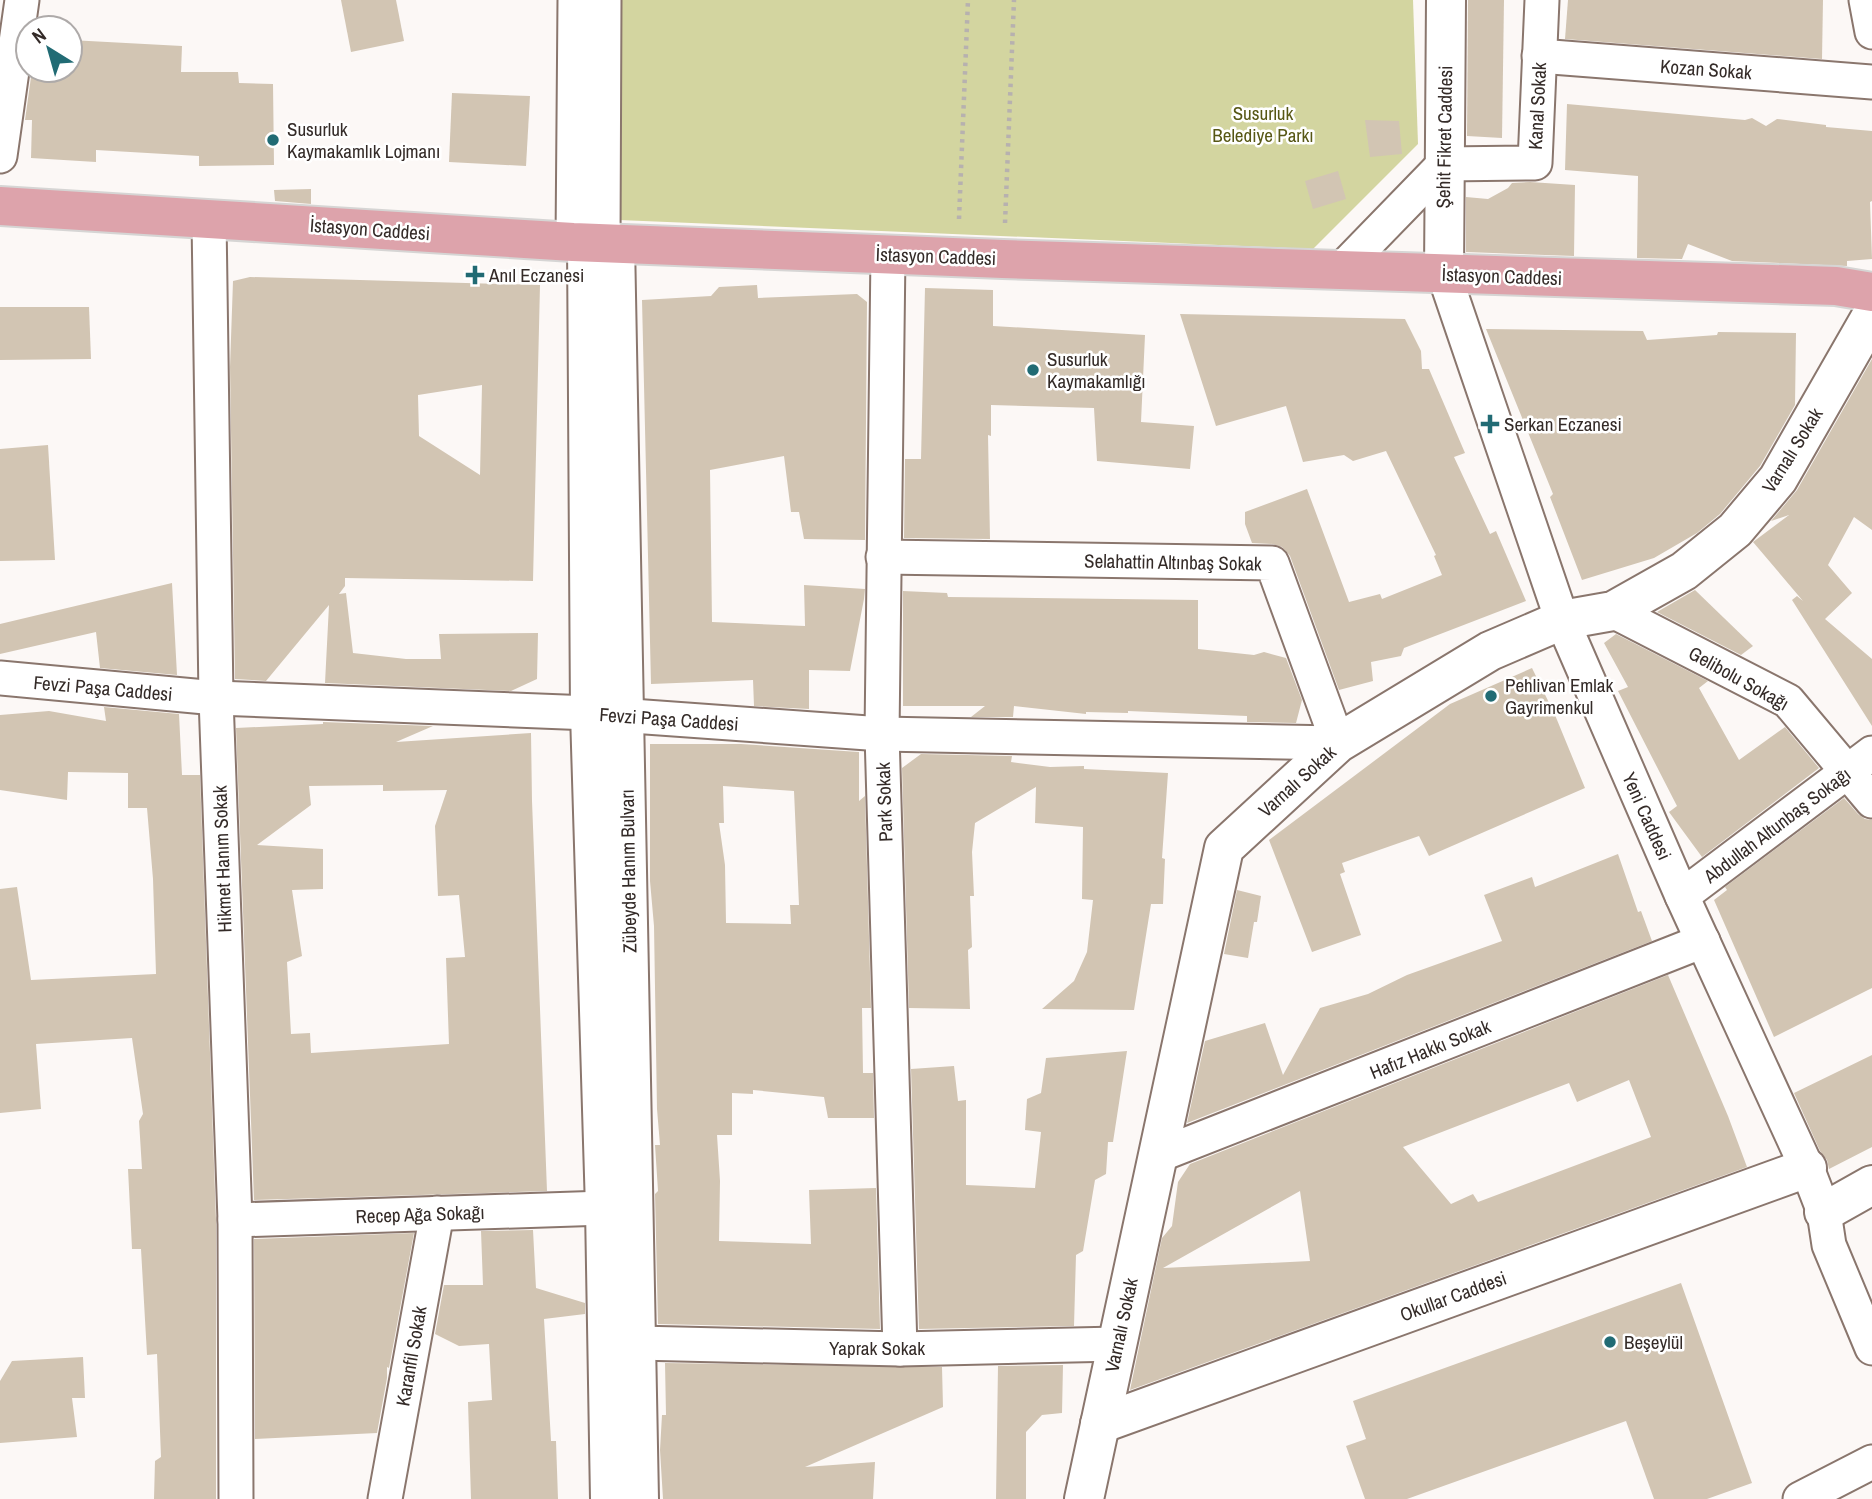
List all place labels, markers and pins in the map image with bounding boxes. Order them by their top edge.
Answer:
place label: Susurluk Kaymakamlık Lojmanı [287,116,440,164]
marker: Susurluk Kaymakamlık Lojmanı [265,132,281,148]
place label: Anıl Eczanesi [488,262,584,288]
marker: Anıl Eczanesi [467,267,483,283]
place label: Susurluk Kaymakamlığı [1047,346,1146,394]
marker: Susurluk Kaymakamlığı [1025,362,1041,378]
place label: Serkan Eczanesi [1504,411,1622,437]
marker: Serkan Eczanesi [1482,416,1498,432]
place label: Pehlivan Emlak Gayrimenkul [1505,672,1613,720]
marker: Pehlivan Emlak Gayrimenkul [1483,688,1499,704]
place label: Beşeylül [1624,1329,1683,1355]
marker: Beşeylül [1602,1334,1618,1350]

